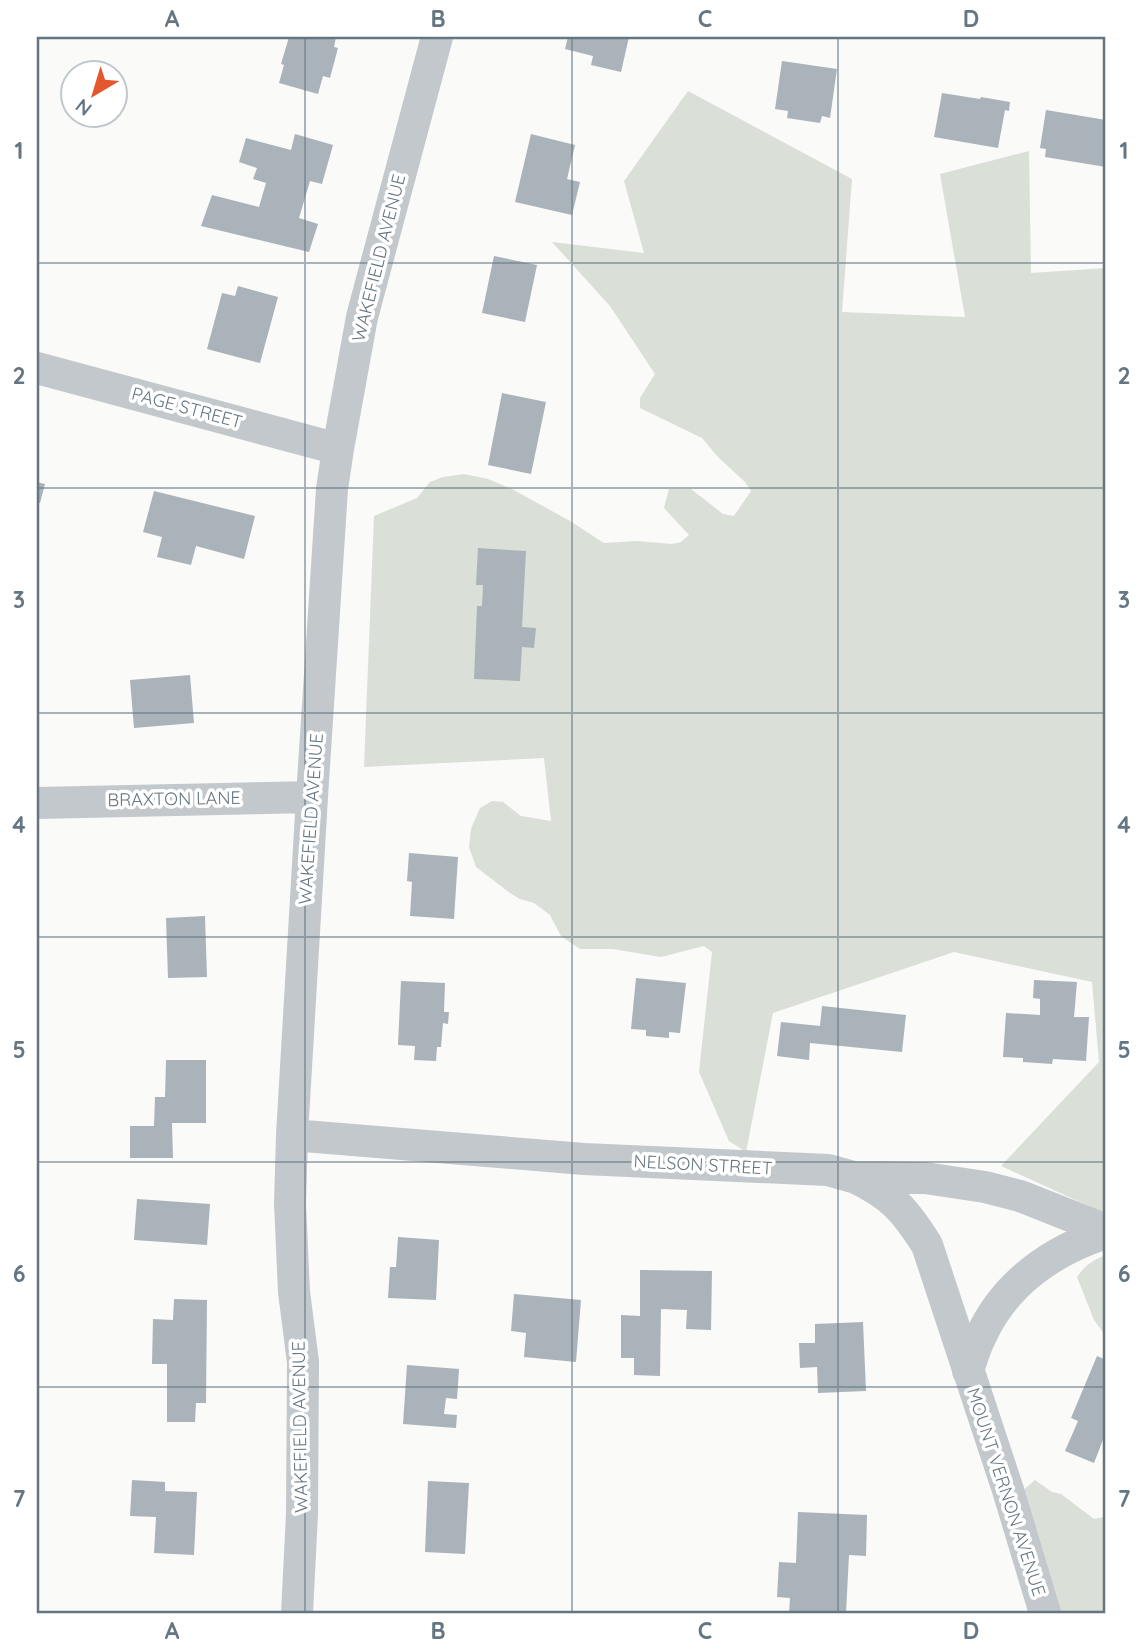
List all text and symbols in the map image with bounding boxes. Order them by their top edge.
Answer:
text: A [165,4,180,33]
text: B [430,4,446,33]
text: C [698,4,712,33]
text: D [963,4,979,33]
north arrow [60,60,130,130]
text: N [71,94,96,121]
text: 1 [15,136,23,165]
text: 1 [1120,136,1128,165]
street label: WAKEFIELD AVENUE [347,172,410,344]
text: 2 [12,361,26,390]
text: 2 [1117,361,1131,390]
street label: PAGE STREET [129,382,245,433]
text: 3 [13,585,25,614]
text: 3 [1118,585,1130,614]
street label: WAKEFIELD AVENUE [293,733,328,905]
street label: BRAXTON LANE [107,786,241,811]
text: 4 [12,810,26,839]
text: 4 [1117,810,1131,839]
text: 5 [12,1035,26,1064]
text: 5 [1117,1035,1131,1064]
street label: NELSON STREET [633,1149,773,1180]
text: 6 [13,1259,25,1288]
text: 6 [1118,1259,1130,1288]
street label: WAKEFIELD AVENUE [287,1341,312,1513]
street label: MOUNT VERNON AVENUE [962,1385,1051,1599]
text: 7 [13,1484,26,1513]
text: 7 [1118,1484,1131,1513]
text: A [165,1616,180,1645]
text: B [430,1616,446,1645]
text: C [698,1616,712,1645]
text: D [963,1616,979,1645]

